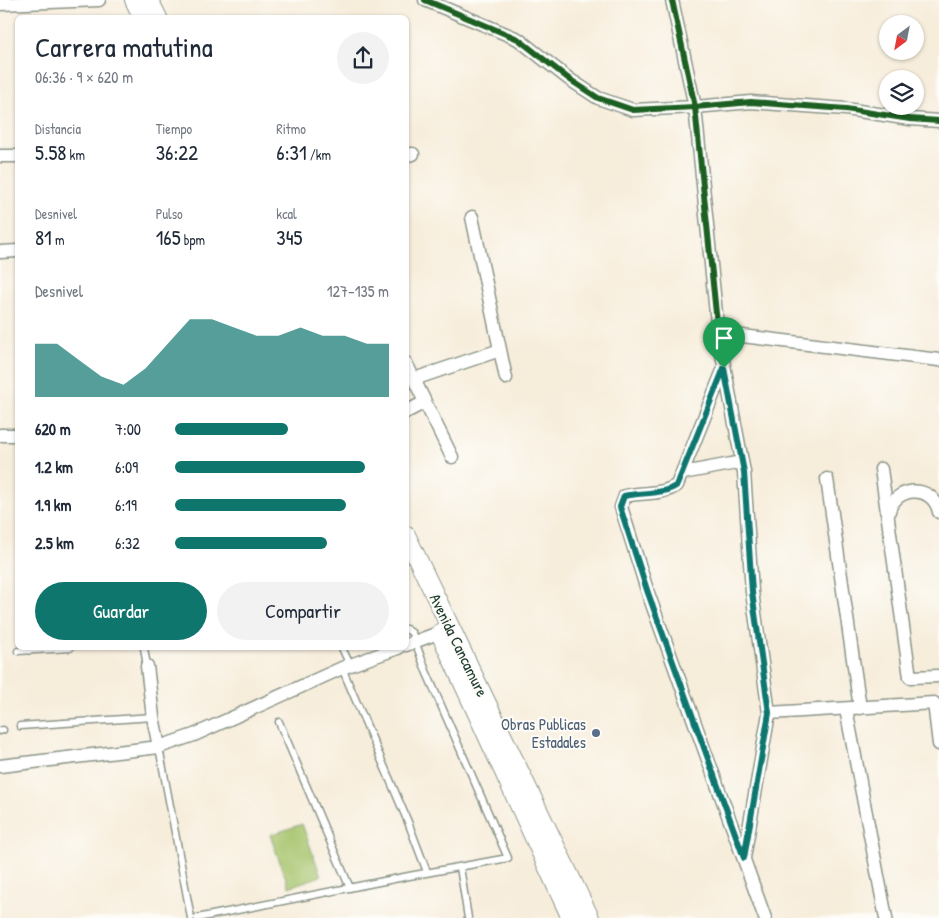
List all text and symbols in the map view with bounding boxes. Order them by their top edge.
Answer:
north arrow [879,15,924,60]
map controls [879,15,924,115]
text: Carrera matutina [35,28,213,66]
button: share [337,32,389,84]
text: 06:36 · 9 × 620 m [35,66,133,88]
button: layers [879,70,924,115]
text: Distancia [35,119,81,138]
text: Tiempo [156,119,192,138]
text: Ritmo [276,119,306,138]
text: 5.58 [35,138,66,167]
text: 36:22 [156,138,198,167]
text: 6:31 [276,138,307,167]
text: km [66,145,85,164]
text: /km [307,145,331,164]
text: Desnivel [35,204,77,223]
text: Pulso [156,204,183,223]
text: kcal [276,204,297,223]
text: 81 [35,223,52,252]
text: 165 [156,223,181,252]
text: 345 [276,223,303,252]
text: m [52,230,64,249]
text: bpm [181,230,205,249]
text: Desnivel [35,280,83,302]
text: 127–135 m [327,280,389,302]
pin [703,317,745,368]
icon: arrive [710,324,738,352]
text: 620 m [35,418,71,440]
text: 7:00 [115,418,141,440]
text: 1.2 km [35,456,73,478]
text: 6:09 [115,456,138,478]
text: 1.9 km [35,494,71,516]
text: 6:19 [115,494,137,516]
text: 2.5 km [35,532,74,554]
text: 6:32 [115,532,140,554]
button: Guardar [35,582,207,640]
button: Compartir [217,582,389,640]
street label: Avenida Cancamure [425,590,494,701]
place label: Obras Publicas Estadales [501,713,586,753]
marker: Obras Publicas Estadales [590,727,602,739]

